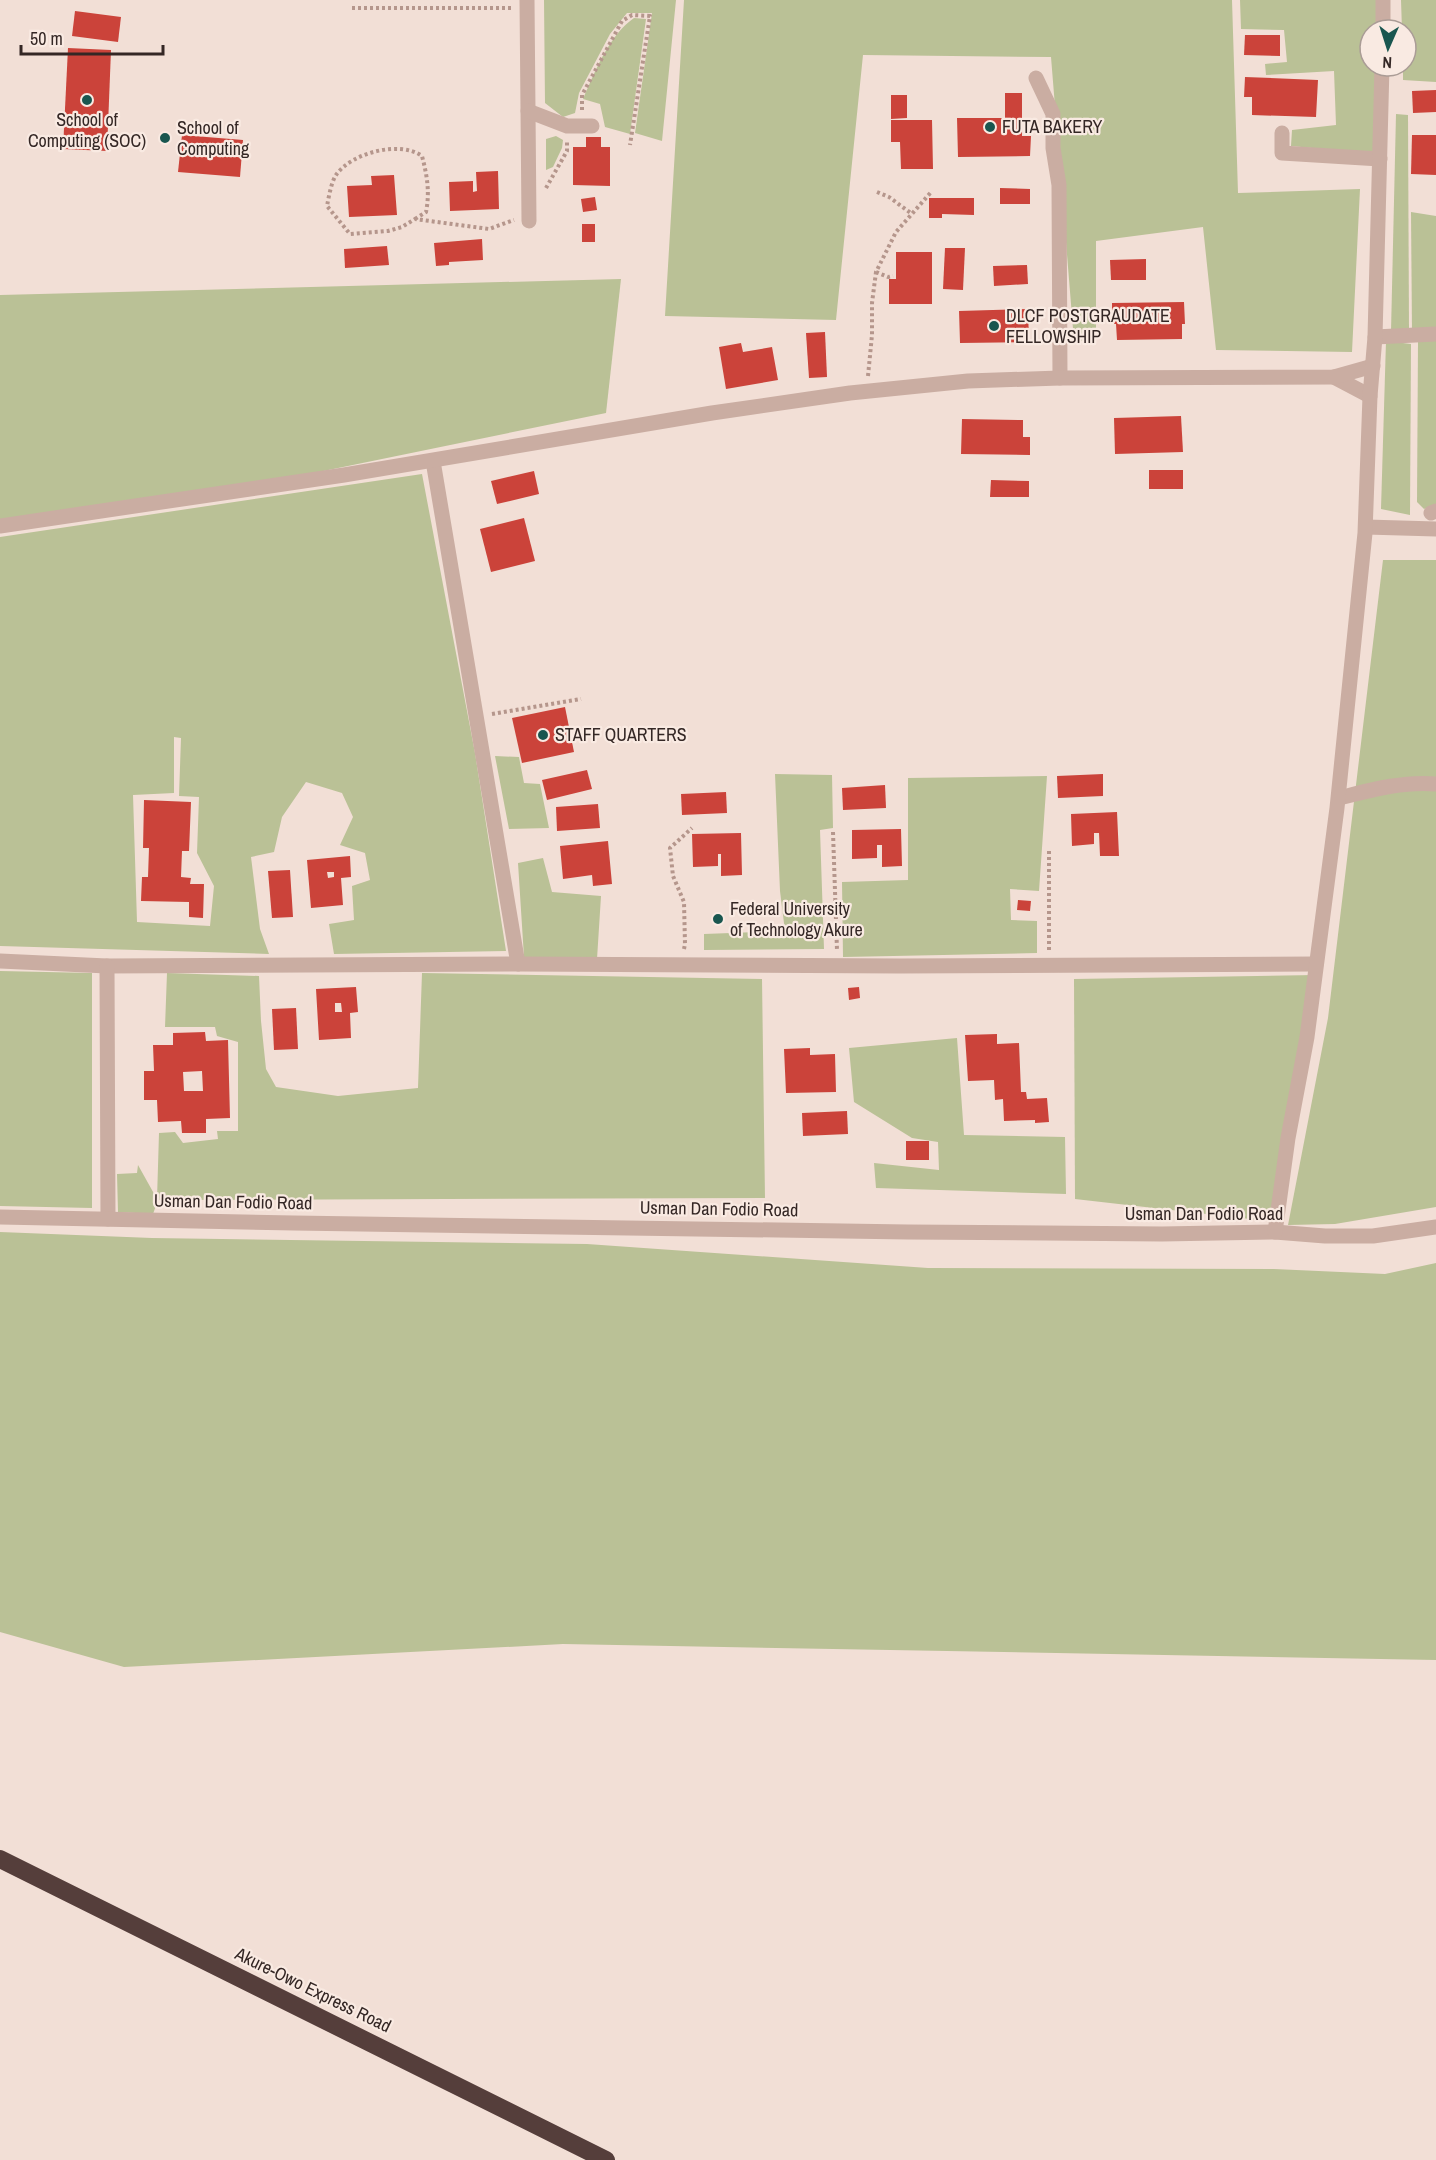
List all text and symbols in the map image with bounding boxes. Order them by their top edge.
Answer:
scale bar [21,18,164,56]
north arrow [1358,18,1418,78]
text: 50 m [30,26,63,51]
text: N [1382,52,1393,74]
marker: School of Computing (SOC) [80,93,94,107]
place label: School of Computing (SOC) [28,107,146,153]
place label: FUTA BAKERY [1002,114,1103,139]
place label: School of Computing [177,115,250,161]
marker: FUTA BAKERY [983,120,997,134]
marker: School of Computing [158,131,172,145]
place label: DLCF POSTGRAUDATE FELLOWSHIP [1006,303,1170,349]
marker: DLCF POSTGRAUDATE FELLOWSHIP [987,319,1001,333]
place label: STAFF QUARTERS [555,722,687,747]
marker: STAFF QUARTERS [536,728,550,742]
place label: Federal University of Technology Akure [730,896,863,942]
marker: Federal University of Technology Akure [711,912,725,926]
street label: Usman Dan Fodio Road [154,1188,312,1215]
street label: Usman Dan Fodio Road [640,1195,798,1222]
street label: Usman Dan Fodio Road [1125,1201,1283,1226]
street label: Akure-Owo Express Road [230,1940,395,2038]

